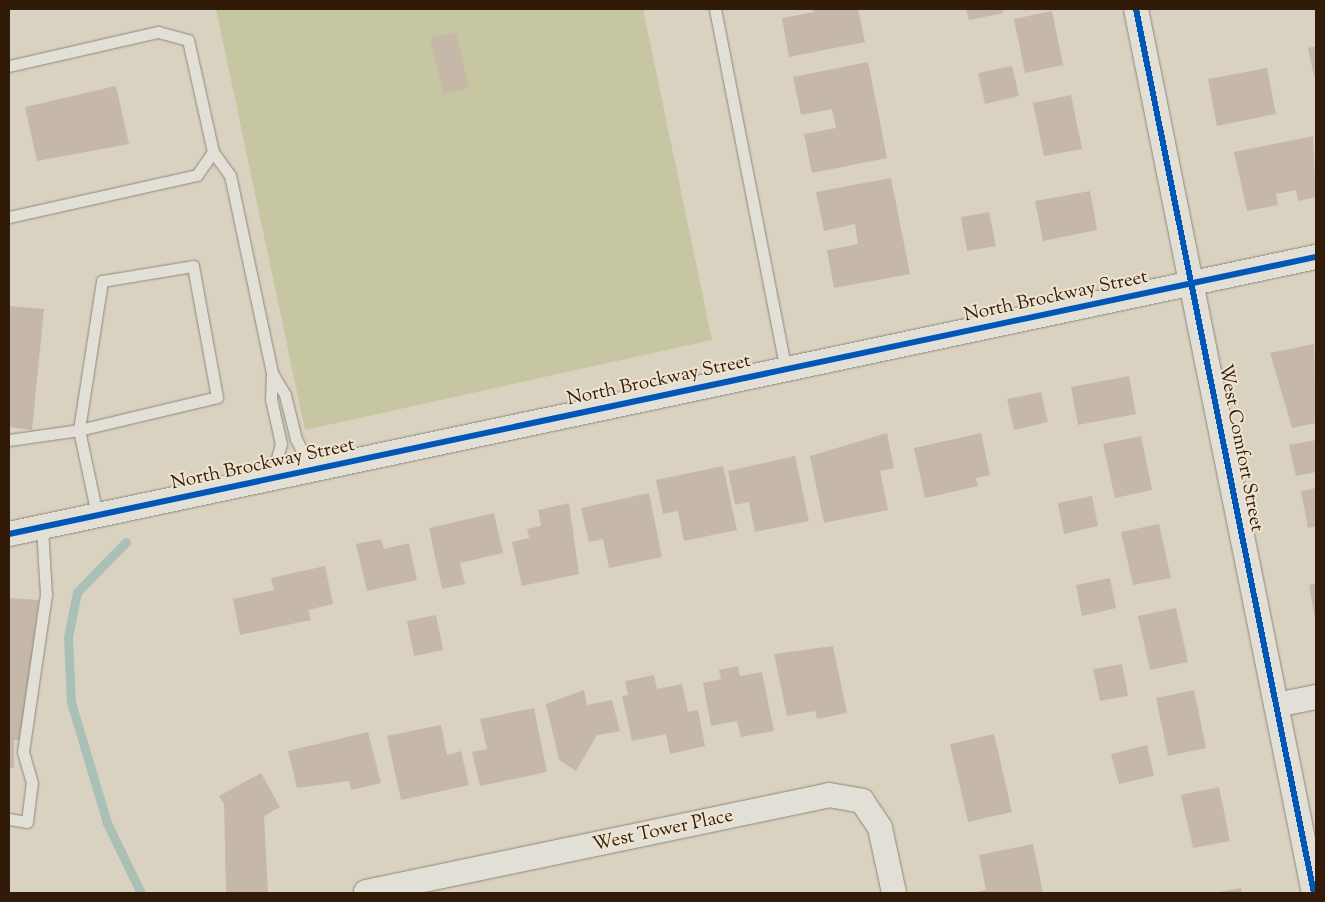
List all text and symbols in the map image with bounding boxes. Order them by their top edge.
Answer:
street label: North Brockway Street [962,266,1150,328]
street label: North Brockway Street [565,350,753,412]
street label: West Comfort Street [1213,362,1267,534]
street label: North Brockway Street [169,434,357,496]
street label: West Tower Place [591,805,735,857]

